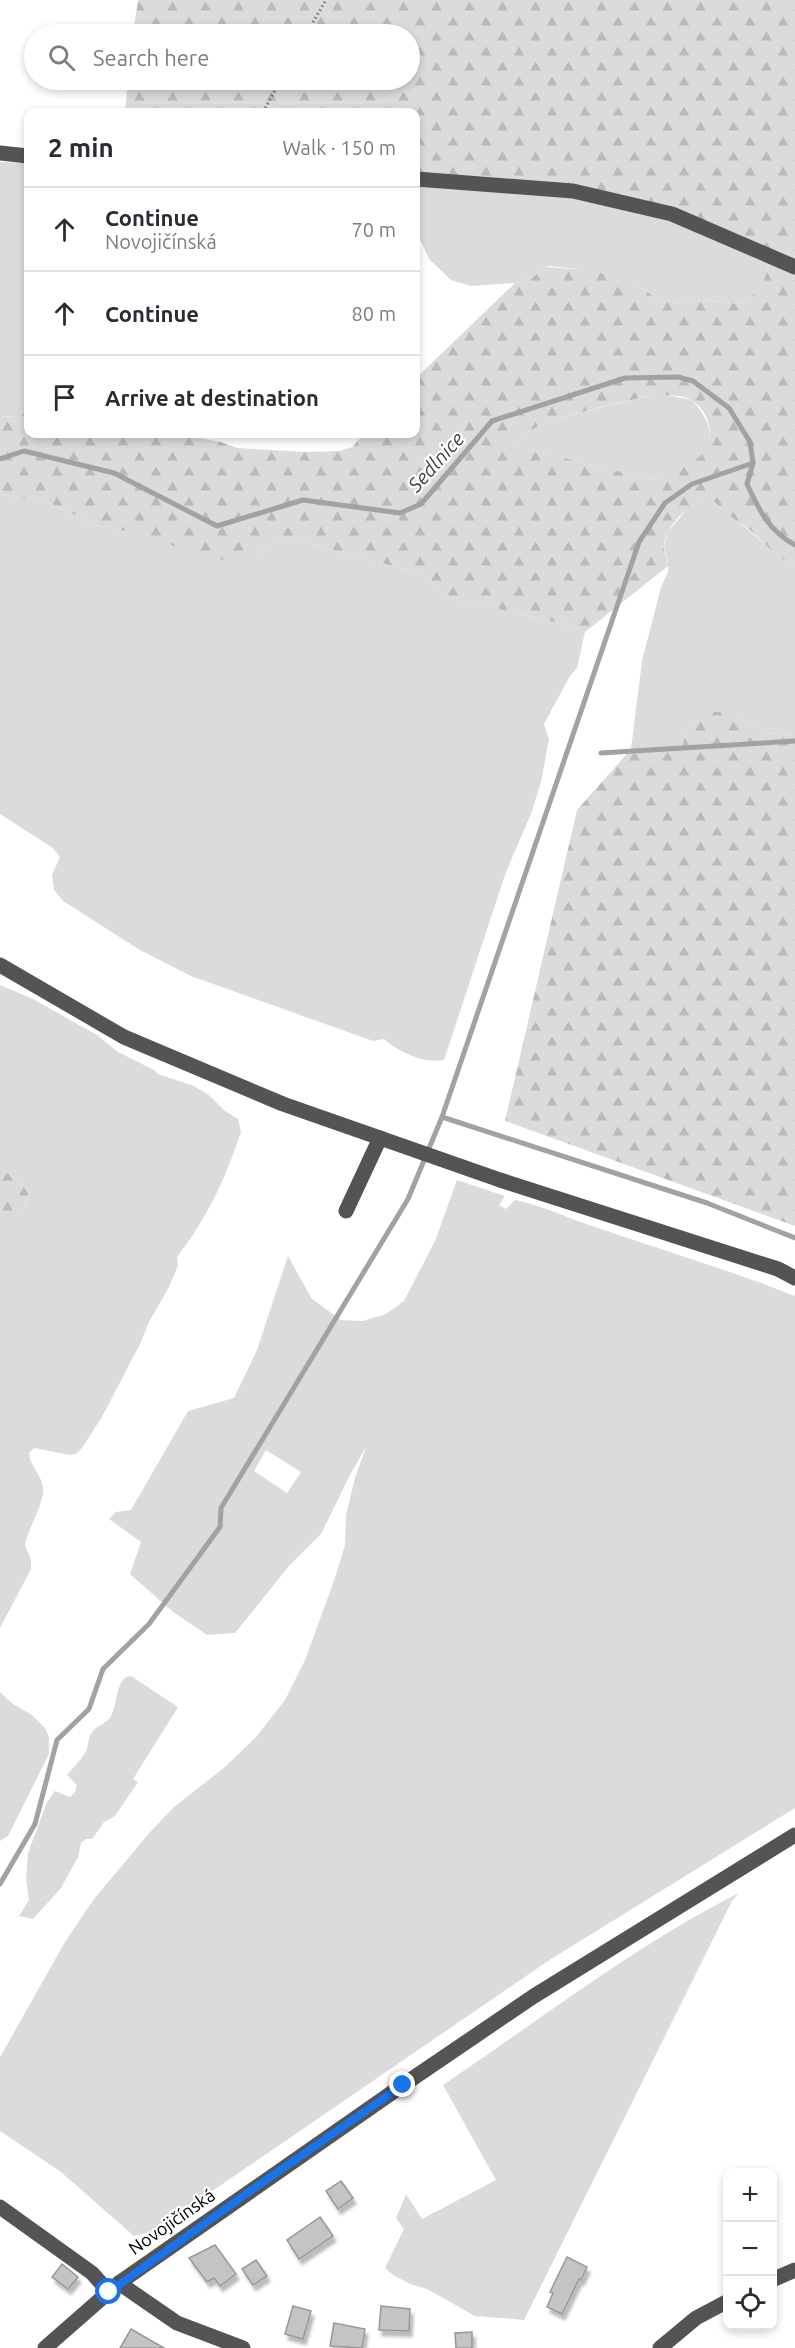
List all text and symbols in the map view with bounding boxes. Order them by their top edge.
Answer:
search box [24,24,420,90]
icon: search [45,41,78,74]
text: Search here [93,45,209,70]
text: 2 min [48,133,114,162]
text: Walk · 150 m [283,136,396,159]
text: Continue [105,205,199,230]
icon: ahead [48,213,81,246]
text: 70 m [352,218,396,241]
text: Novojičínská [105,230,217,253]
icon: ahead [48,297,81,330]
text: Continue [105,301,199,326]
text: 80 m [352,302,396,325]
icon: arrive [48,381,81,414]
text: Arrive at destination [105,385,319,410]
water label: Sedlnice [402,427,468,497]
route end [389,2071,415,2097]
map controls [723,2168,777,2330]
button: + [723,2168,777,2222]
street label: Novojičínská [125,2184,218,2258]
button: − [723,2222,777,2276]
button: locate [723,2276,777,2330]
route start [95,2278,121,2304]

